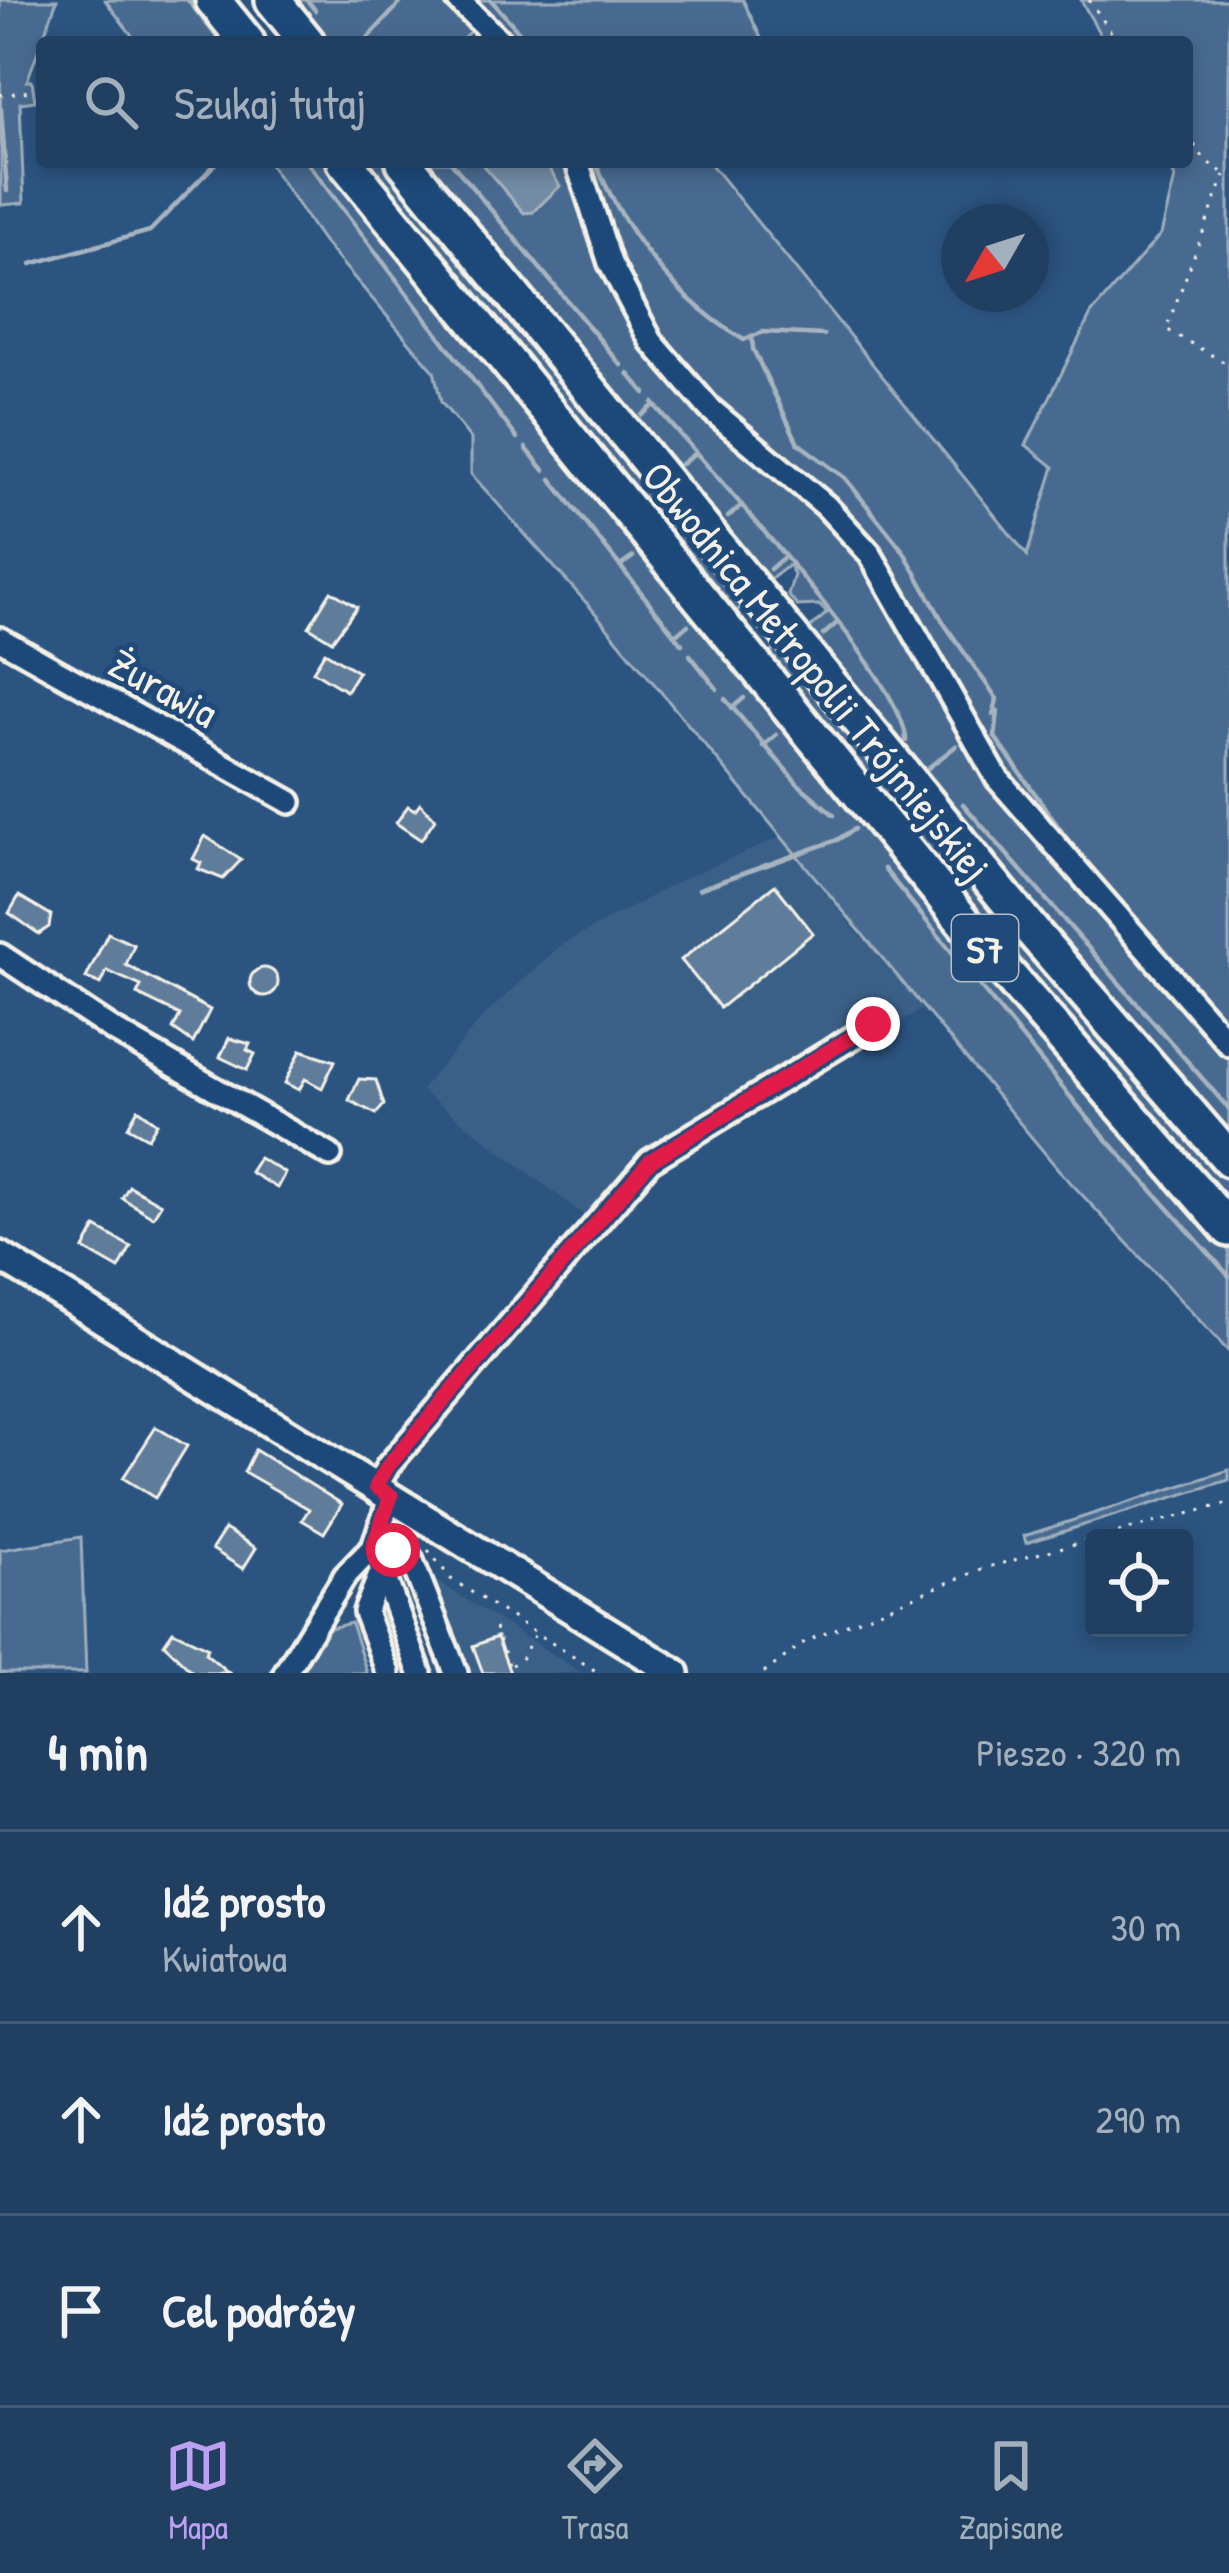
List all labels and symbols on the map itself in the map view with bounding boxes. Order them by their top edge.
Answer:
north arrow [941,204,1049,312]
street label: Obwodnica Metropolii Trójmiejskiej [630,449,1004,893]
street label: Żurawia [99,634,229,740]
road number: S7 [952,915,1018,981]
route end [846,997,900,1051]
route start [366,1523,420,1577]

